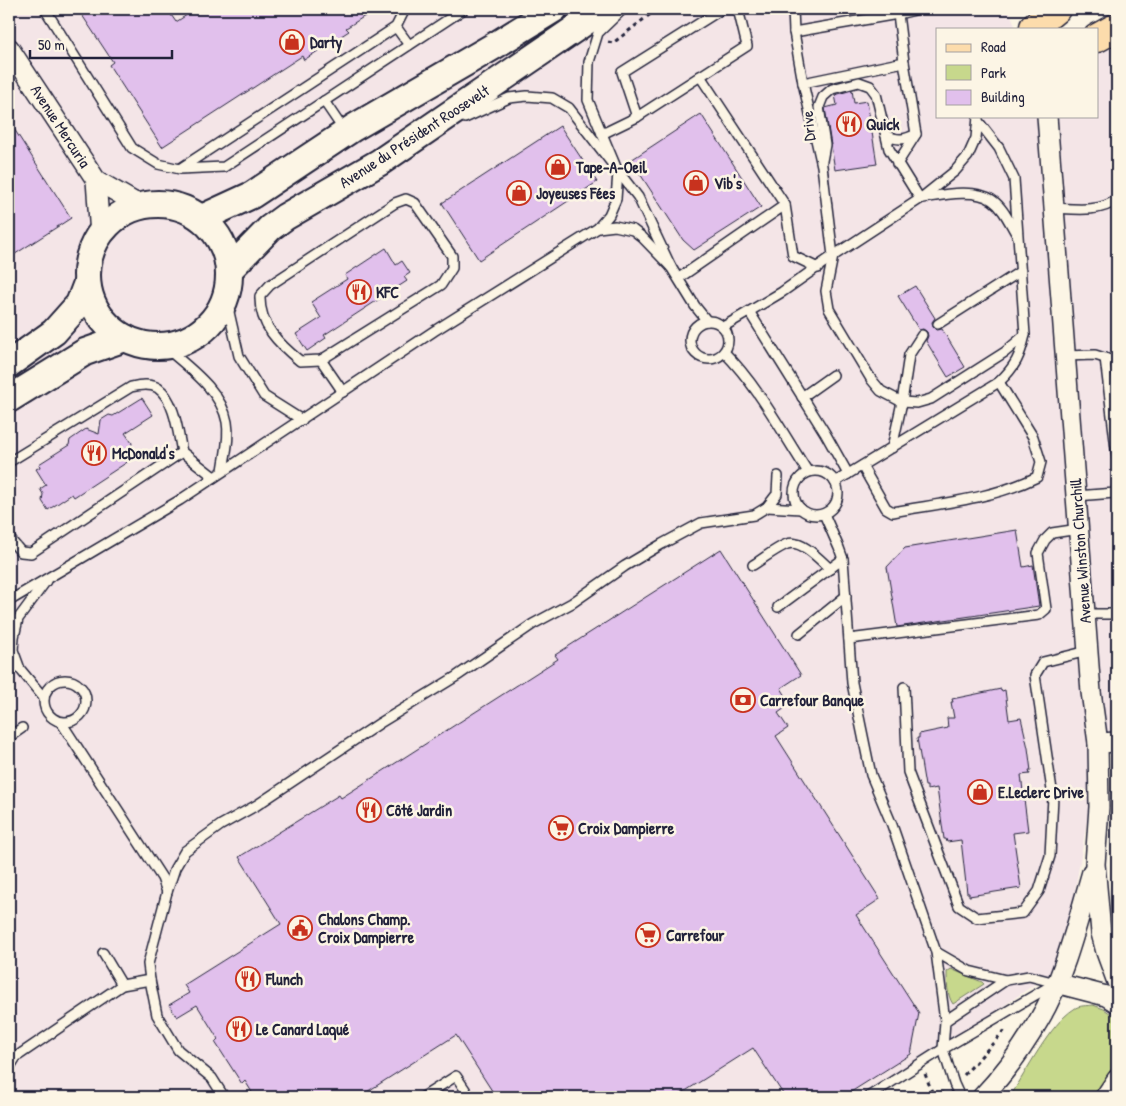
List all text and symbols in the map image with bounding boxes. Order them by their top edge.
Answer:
scale bar [30,28,172,60]
legend [936,28,1098,118]
shop icon: Darty [279,29,305,55]
place label: Darty [310,31,343,54]
text: 50 m [38,34,65,55]
text: Road [981,36,1006,57]
text: Park [981,62,1006,83]
street label: Avenue du Président Roosevelt [335,79,494,193]
street label: Avenue Mercuria [26,80,96,172]
text: Building [981,86,1025,107]
street label: Drive [796,109,820,142]
restaurant icon: Quick [836,111,862,137]
place label: Quick [866,113,900,135]
shop icon: Tape-A-Oeil [545,154,571,180]
place label: Tape-A-Oeil [575,156,648,179]
shop icon: Vib's [683,170,709,196]
place label: Vib's [714,172,743,194]
shop icon: Joyeuses Fées [506,180,532,206]
place label: Joyeuses Fées [536,182,616,205]
restaurant icon: KFC [346,279,372,305]
place label: KFC [376,281,399,303]
restaurant icon: McDonald's [81,440,107,466]
place label: McDonald's [112,442,175,464]
street label: Avenue Winston Churchill [1064,478,1096,624]
bank icon: Carrefour Banque [730,687,756,713]
place label: Carrefour Banque [760,689,865,712]
shop icon: E.Leclerc Drive [967,779,993,805]
place label: E.Leclerc Drive [998,781,1084,803]
restaurant icon: Côté Jardin [356,797,382,823]
place label: Côté Jardin [386,799,452,821]
supermarket icon: Croix Dampierre [548,815,574,841]
place label: Croix Dampierre [578,817,675,840]
place label: Chalons Champ. Croix Dampierre [318,908,415,949]
public building icon: Chalons Champ. Croix Dampierre [287,915,313,941]
supermarket icon: Carrefour [635,922,661,948]
place label: Carrefour [666,924,725,946]
restaurant icon: Flunch [235,966,261,992]
place label: Flunch [265,968,303,990]
restaurant icon: Le Canard Laqué [226,1016,252,1042]
place label: Le Canard Laqué [256,1018,350,1041]

